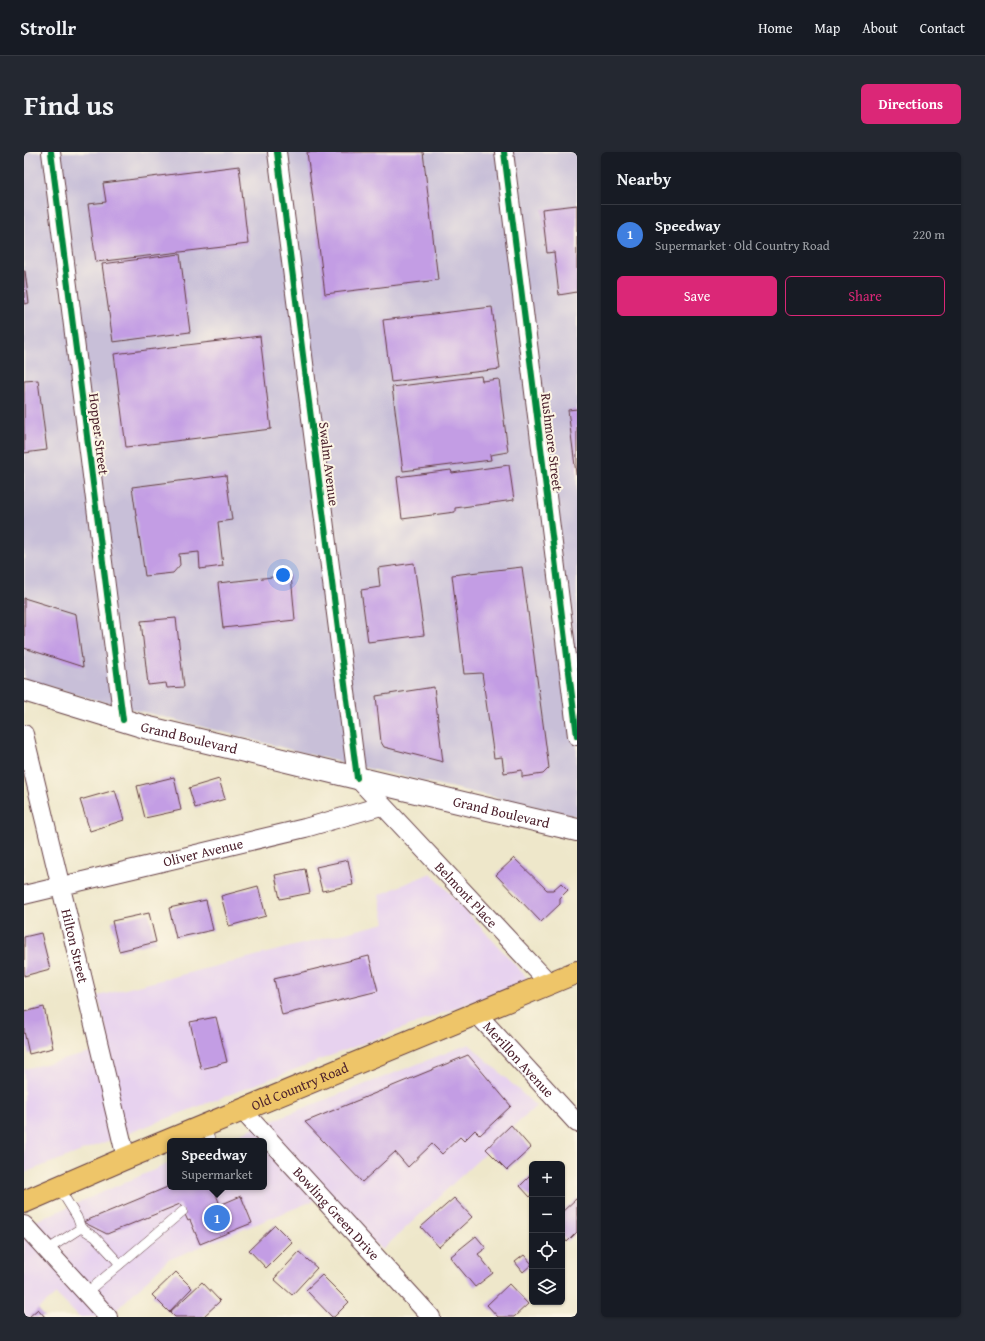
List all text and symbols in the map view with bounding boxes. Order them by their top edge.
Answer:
text: Strollr [20,14,76,42]
text: Home [758,18,793,38]
text: Map [815,18,840,38]
text: About [862,18,898,38]
text: Contact [920,18,965,38]
text: Find us [24,84,114,125]
button: Directions [861,84,961,124]
text: Nearby [617,166,671,191]
text: Speedway [655,215,721,236]
text: 1 [627,225,633,244]
text: 220 m [913,225,945,244]
text: Supermarket · Old Country Road [655,236,830,255]
button: Save [617,276,777,316]
button: Share [785,276,945,316]
street label: Hopper Street [84,392,114,476]
street label: Rushmore Street [536,392,568,492]
street label: Swalm Avenue [314,421,344,508]
your location [273,565,293,585]
street label: Grand Boulevard [139,716,240,759]
street label: Grand Boulevard [451,791,552,833]
street label: Oliver Avenue [161,833,245,872]
street label: Belmont Place [430,857,503,932]
street label: Hilton Street [56,907,94,985]
street label: Merillon Avenue [478,1017,559,1102]
street label: Old Country Road [248,1057,352,1115]
popup [167,1138,267,1190]
text: Speedway [181,1144,247,1165]
map controls [529,1161,565,1305]
button: + [529,1161,565,1197]
street label: Bowling Green Drive [289,1162,385,1265]
text: Supermarket [181,1165,253,1184]
button: − [529,1197,565,1233]
pin: 1 [204,1203,230,1233]
button: locate [529,1233,565,1269]
button: layers [529,1269,565,1305]

